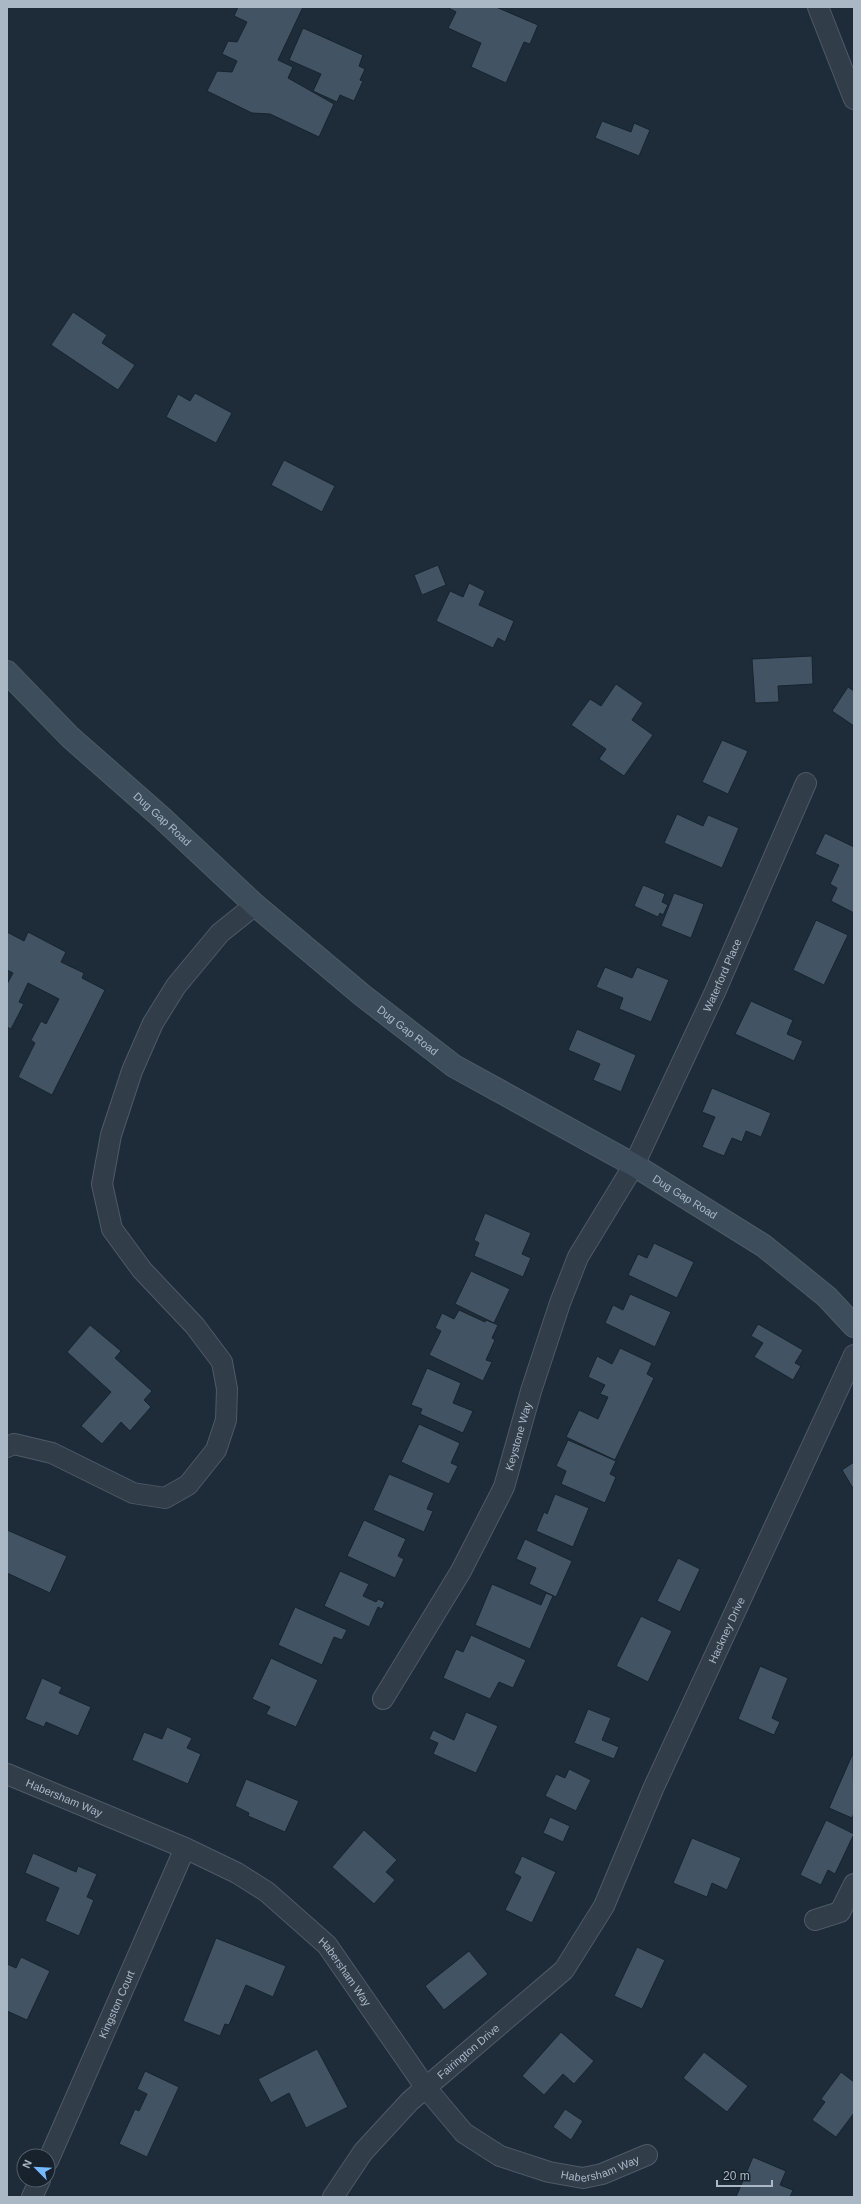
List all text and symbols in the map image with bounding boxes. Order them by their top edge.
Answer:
street label: Dug Gap Road [131,790,194,848]
street label: Waterford Place [701,937,743,1014]
street label: Dug Gap Road [375,1003,440,1057]
street label: Dug Gap Road [651,1172,719,1221]
street label: Keystone Way [503,1400,534,1472]
street label: Hackney Drive [706,1595,747,1665]
street label: Habersham Way [24,1777,105,1819]
street label: Habersham Way [316,1935,374,2009]
street label: Kingston Court [96,1969,137,2040]
street label: Fairington Drive [435,2022,502,2081]
north arrow [16,2148,56,2188]
street label: Habersham Way [560,2153,641,2184]
text: N [20,2158,34,2170]
scale bar [717,2162,772,2188]
text: 20 m [723,2169,750,2183]

